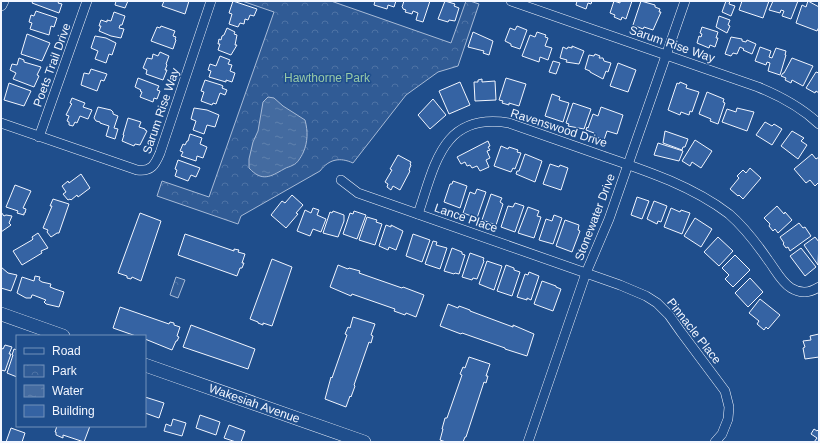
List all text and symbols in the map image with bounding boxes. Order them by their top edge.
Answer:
street label: Poets Trail Drive [30,21,74,109]
street label: Sarum Rise Way [627,23,717,65]
street label: Sarum Rise Way [140,66,182,156]
park label: Hawthorne Park [284,71,371,85]
street label: Ravenswood Drive [509,106,609,150]
street label: Stonewater Drive [572,171,618,262]
street label: Lance Place [432,201,500,235]
street label: Pinnacle Place [664,295,724,367]
legend [16,335,146,427]
text: Road [52,344,81,358]
text: Park [52,364,78,378]
street label: Wakesiah Avenue [207,381,302,426]
text: Water [52,384,84,398]
text: Building [52,404,95,418]

